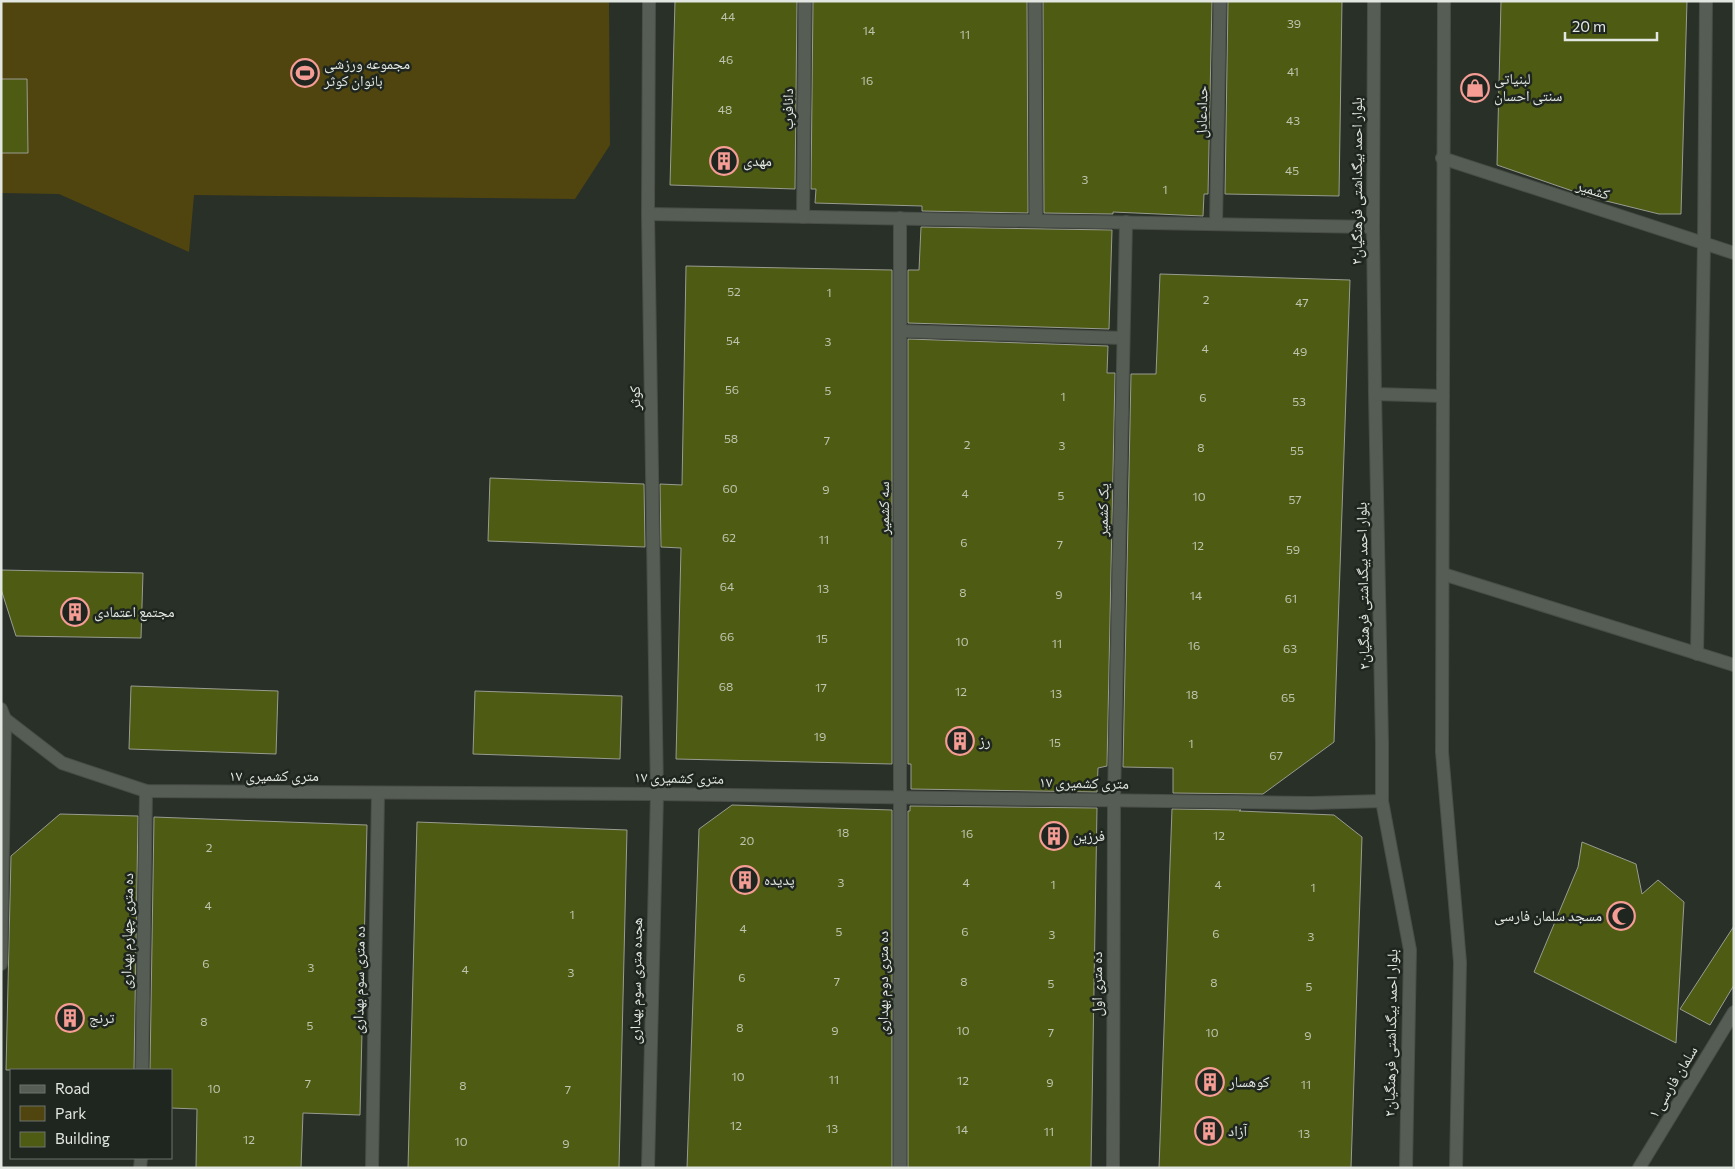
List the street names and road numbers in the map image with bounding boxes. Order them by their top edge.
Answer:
street label: حدادعادل [1192,85,1212,139]
street label: دانافرب [778,88,797,130]
street label: بلوار احمد بیگداشتی فرهنگیان۲ [1347,97,1367,265]
street label: کشمیر [1573,175,1612,204]
street label: کوثر [625,386,644,411]
street label: سه کشمیر [874,481,893,536]
street label: یک کشمیر [1093,483,1112,538]
street label: بلوار احمد بیگداشتی فرهنگیان۲ [1352,502,1374,670]
street label: ۱۷ متری کشمیری [229,766,319,786]
street label: ۱۷ متری کشمیری [634,767,724,789]
street label: ۱۷ متری کشمیری [1039,772,1129,794]
street label: ده متری چهارم بهداری [116,873,138,989]
street label: هجده متری سوم بهداری [625,917,647,1045]
street label: ده متری سوم بهداری [348,926,370,1034]
street label: ده متری دوم بهداری [873,931,893,1035]
street label: بلوار احمد بیگداشتی فرهنگیان۲ [1380,949,1402,1117]
street label: ده متری اول [1087,951,1107,1017]
street label: سلمان فارسی ۱ [1644,1042,1702,1122]

